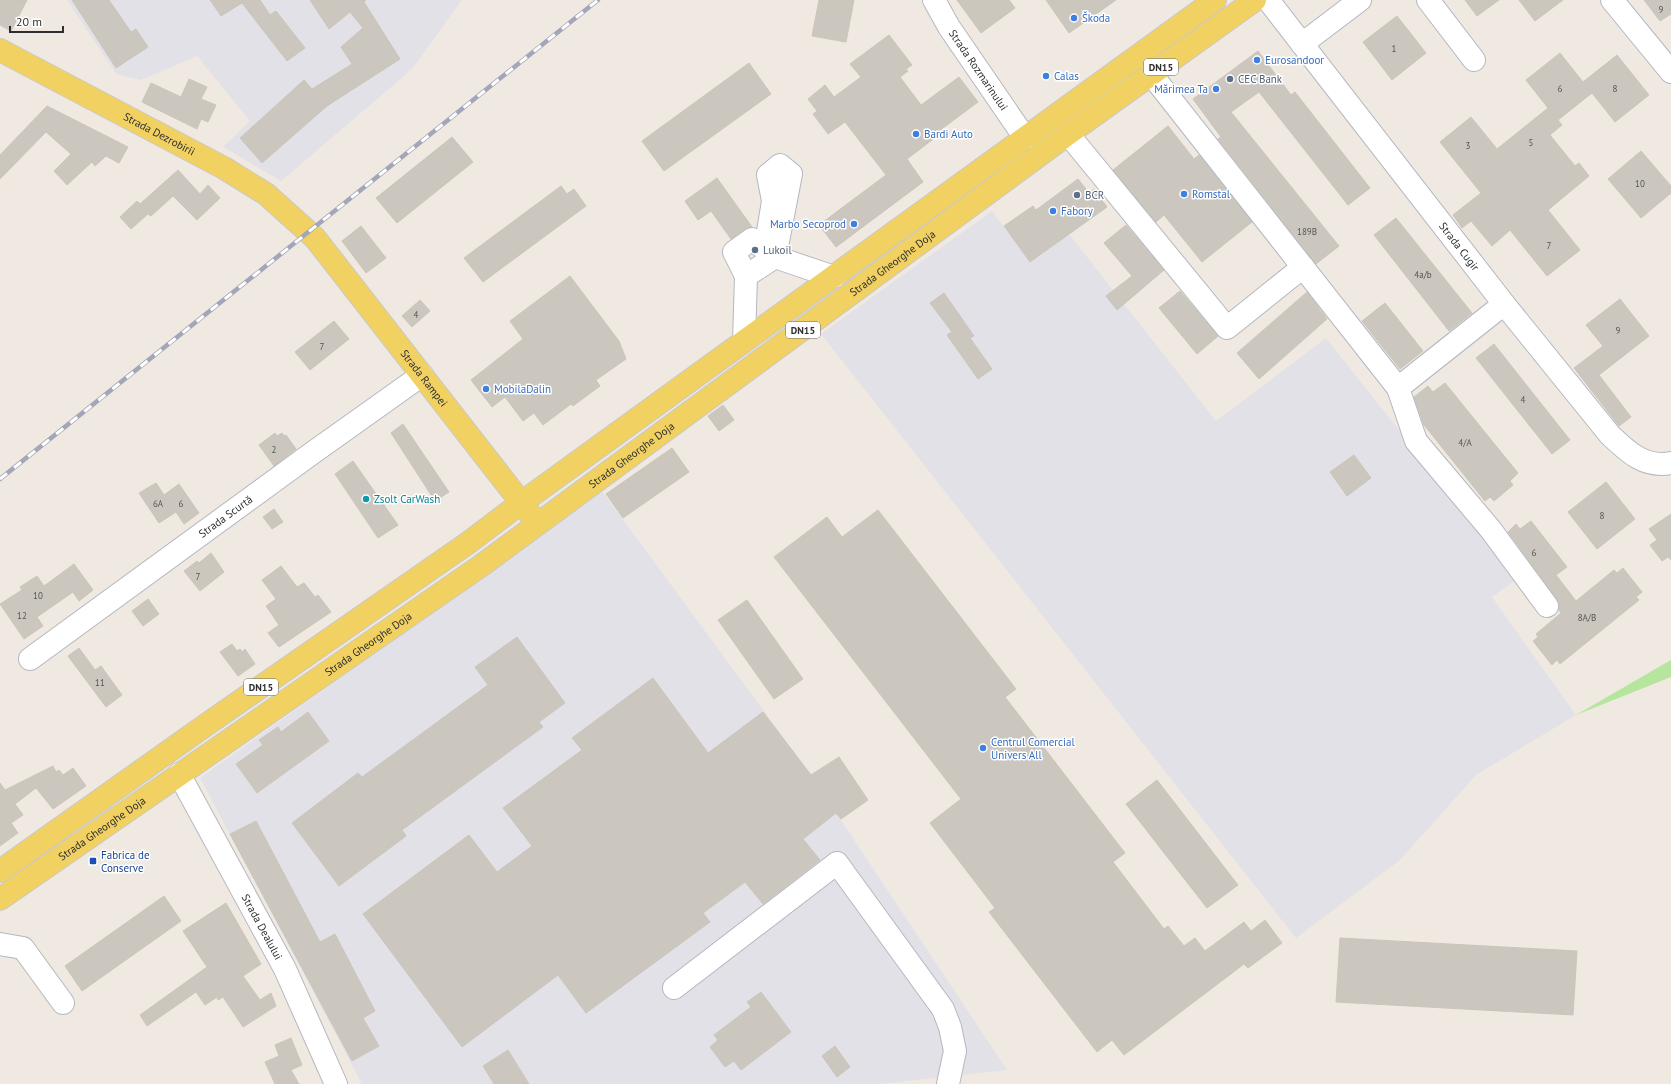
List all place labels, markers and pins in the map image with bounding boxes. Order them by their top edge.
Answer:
place label: Škoda [1082,11,1110,25]
marker: Škoda [1069,13,1079,23]
place label: Eurosandoor [1265,53,1324,67]
marker: Eurosandoor [1252,55,1262,65]
place label: Calas [1054,69,1079,83]
marker: Calas [1041,71,1051,81]
place label: CEC Bank [1238,72,1283,86]
marker: CEC Bank [1225,74,1235,84]
place label: Mărimea Ta [1154,82,1208,96]
marker: Mărimea Ta [1211,84,1221,94]
place label: Bardi Auto [924,127,973,141]
marker: Bardi Auto [911,129,921,139]
place label: Romstal [1192,187,1231,201]
place label: BCR [1085,188,1105,202]
marker: Romstal [1179,189,1189,199]
marker: BCR [1072,190,1082,200]
place label: Fabory [1061,204,1094,218]
marker: Fabory [1048,206,1058,216]
place label: Marbo Secoprod [770,217,846,231]
marker: Marbo Secoprod [849,219,859,229]
place label: Lukoil [763,243,792,257]
marker: Lukoil [750,245,760,255]
place label: MobilaDalin [494,382,551,396]
marker: MobilaDalin [481,384,491,394]
place label: Zsolt CarWash [374,492,440,506]
marker: Zsolt CarWash [361,494,371,504]
place label: Centrul Comercial Univers All [991,735,1075,762]
marker: Centrul Comercial Univers All [978,743,988,753]
place label: Fabrica de Conserve [101,848,150,875]
marker: Fabrica de Conserve [88,856,98,866]

